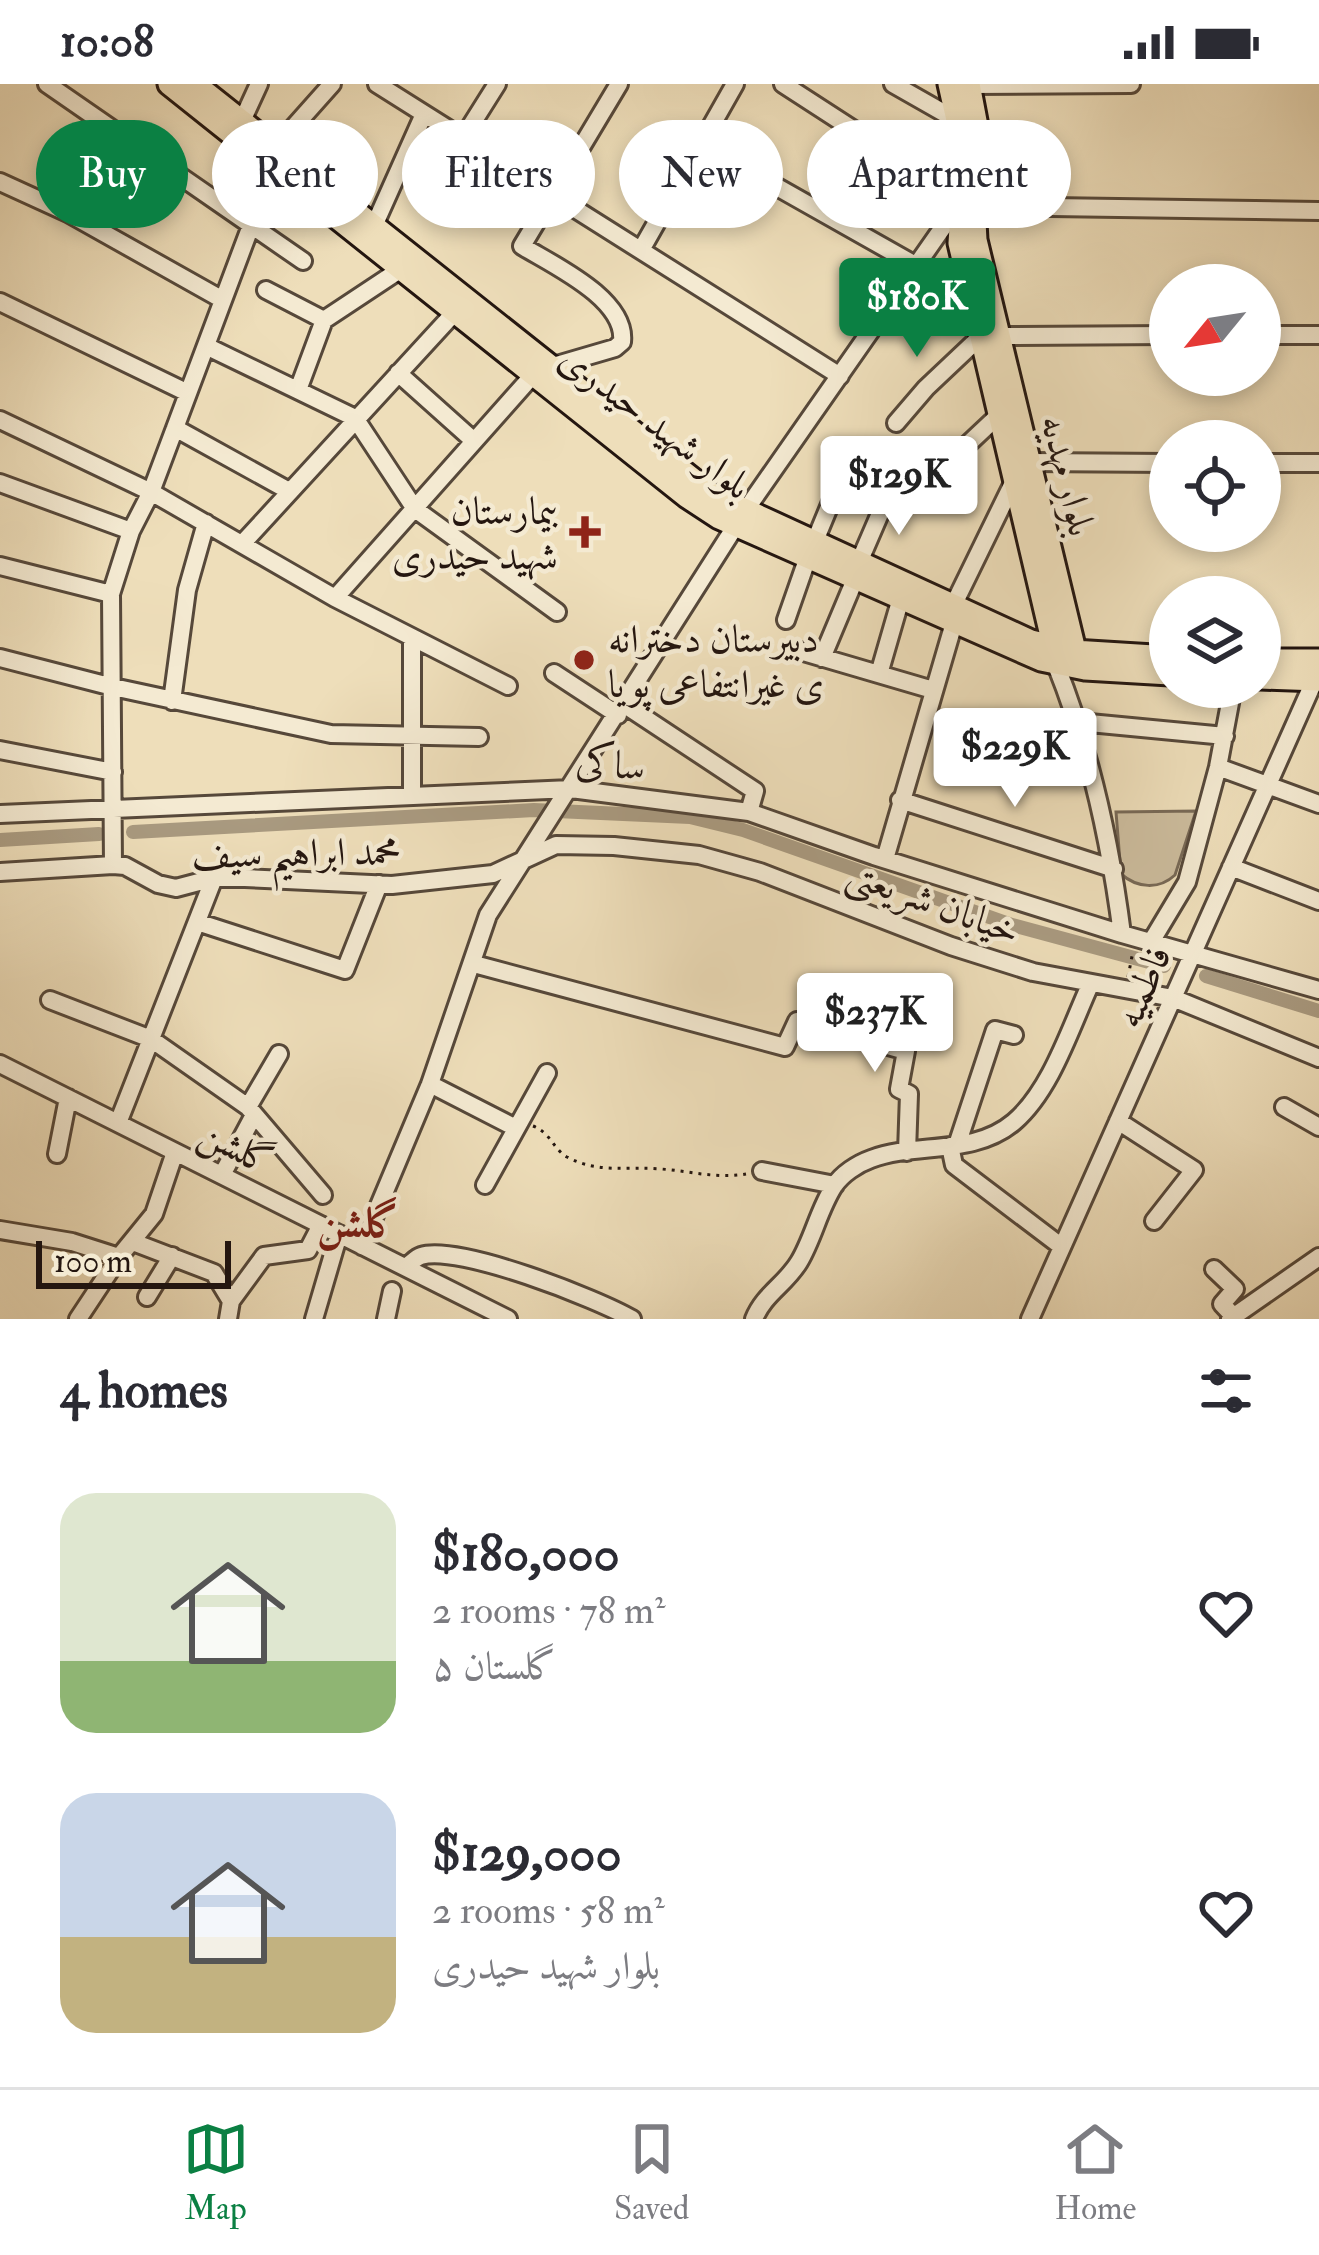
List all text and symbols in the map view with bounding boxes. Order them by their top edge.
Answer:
text: 10:08 [60,14,154,70]
chip: Buy [36,120,188,228]
chip: Rent [212,120,378,228]
chip: Filters [402,120,595,228]
chip: New [619,120,783,228]
chip: Apartment [807,120,1071,228]
pin: $180K [833,258,1001,360]
north arrow [1149,264,1281,396]
map controls [1149,264,1281,708]
text: $180K [866,272,968,321]
street label: بلوار شهید حیدری [549,334,761,510]
street label: بلوار مهدیه [1029,410,1106,541]
button: locate [1149,420,1281,552]
pin: $129K [815,436,983,538]
text: $129K [847,450,951,499]
place label: بیمارستان شهید حیدری [392,487,558,581]
marker: بیمارستان شهید حیدری [569,516,601,548]
button: layers [1149,576,1281,708]
place label: دبیرستان دخترانه ی غیرانتفاعی پویا [608,615,824,712]
marker: دبیرستان دخترانه ی غیرانتفاعی پویا [571,647,597,673]
pin: $229K [931,708,1099,810]
text: $229K [961,722,1069,771]
street label: ساکی [574,737,648,792]
street label: محمد ابراهیم سیف [191,827,401,893]
street label: خیابان شریعتی [839,848,1027,959]
street label: فاطمیه [1104,938,1183,1035]
pin: $237K [791,973,959,1075]
text: $237K [824,987,926,1036]
street label: گلشن [191,1108,282,1187]
district label: گلشن [317,1196,399,1251]
scale bar [36,1235,231,1288]
text: 100 m [54,1241,132,1282]
icon: filters [1193,1358,1259,1424]
text: 4 homes [60,1359,228,1423]
text: $180,000 [432,1522,620,1586]
icon: home [156,1541,300,1685]
icon: heart [1193,1580,1259,1646]
text: 2 rooms · 78 m² [432,1586,665,1635]
text: گلستان ۵ [432,1642,556,1691]
text: $129,000 [432,1822,622,1886]
icon: home [156,1841,300,1985]
icon: heart [1193,1880,1259,1946]
text: 2 rooms · 58 m² [432,1886,665,1935]
text: بلوار شهید حیدری [432,1942,660,1991]
tab: Map [183,2116,249,2229]
tab: Saved [614,2116,689,2229]
tab: Home [1055,2116,1136,2229]

